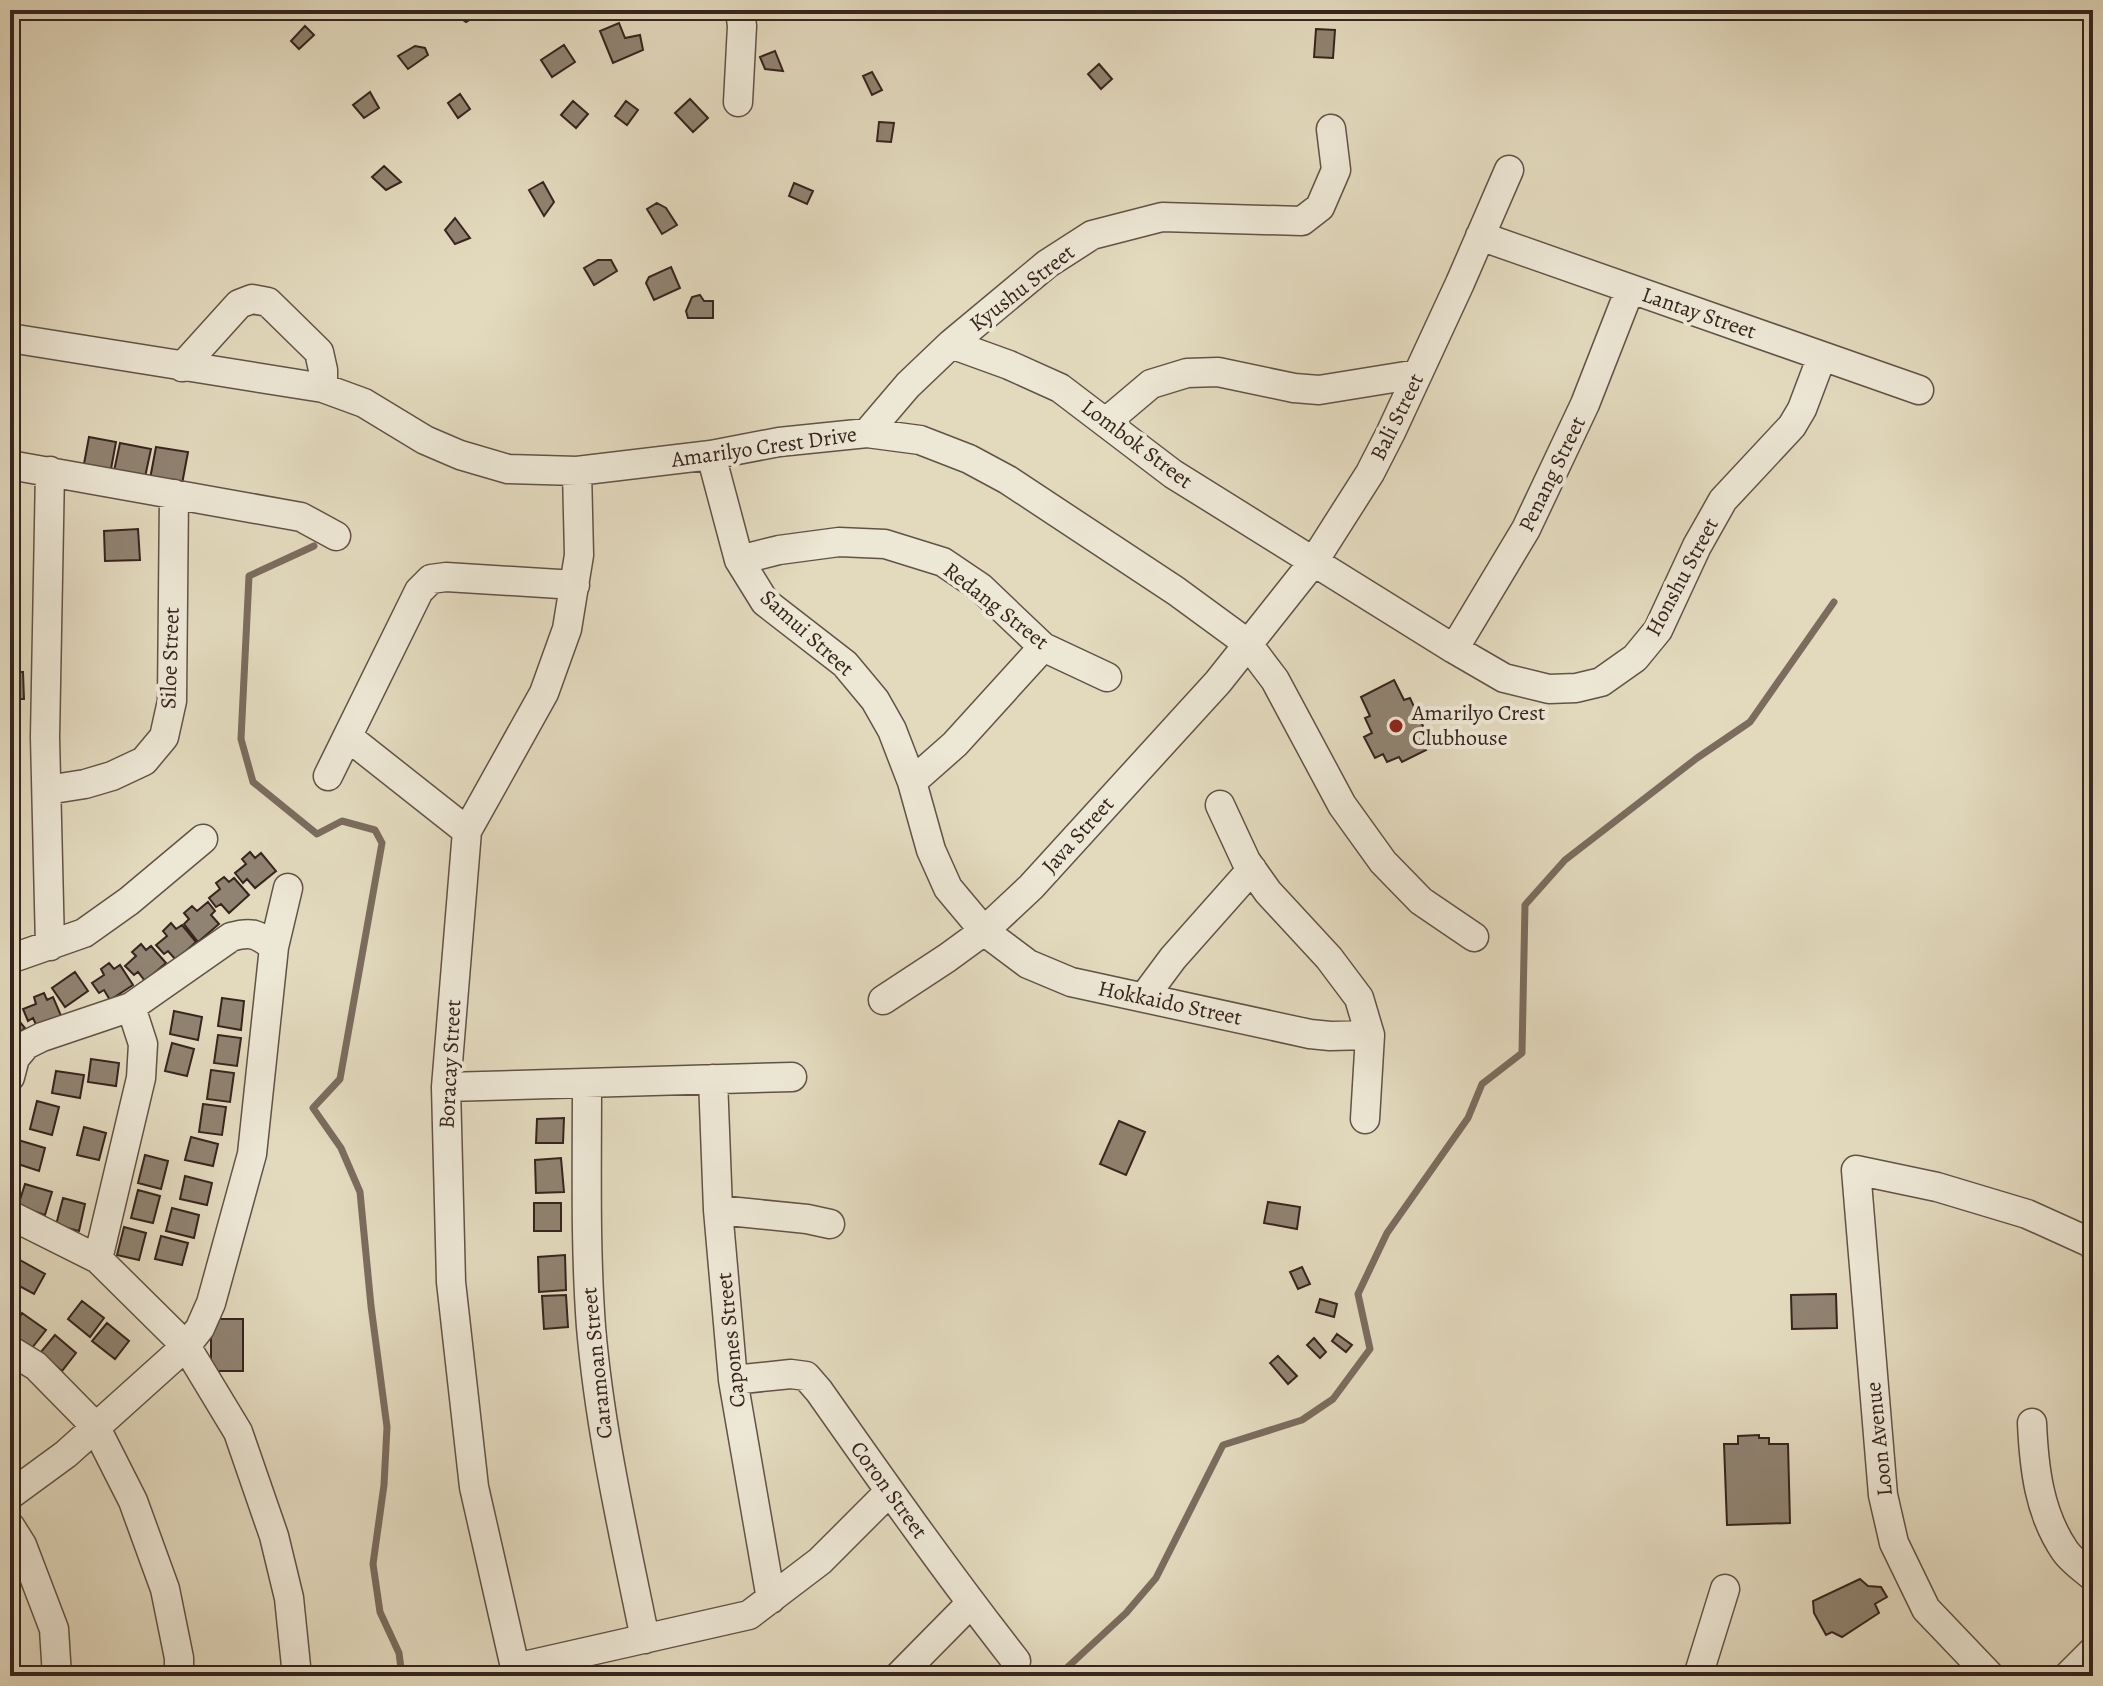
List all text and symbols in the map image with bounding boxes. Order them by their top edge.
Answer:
street label: Kyushu Street [963,237,1081,339]
street label: Lantay Street [1638,279,1760,347]
street label: Bali Street [1363,368,1431,466]
street label: Lombok Street [1075,392,1199,496]
street label: Penang Street [1511,411,1593,537]
street label: Amarilyo Crest Drive [668,419,859,475]
street label: Honshu Street [1638,513,1726,641]
street label: Redang Street [937,555,1055,657]
street label: Samui Street [754,583,860,683]
street label: Siloe Street [153,606,187,710]
place label: Amarilyo Crest Clubhouse [1411,698,1545,753]
marker: Amarilyo Crest Clubhouse [1387,717,1405,735]
street label: Java Street [1035,790,1121,880]
street label: Hokkaido Street [1095,973,1245,1033]
street label: Boracay Street [432,999,468,1129]
street label: Capones Street [709,1271,753,1409]
street label: Caramoan Street [574,1286,620,1440]
street label: Loon Avenue [1858,1380,1900,1498]
street label: Coron Street [843,1435,935,1545]

